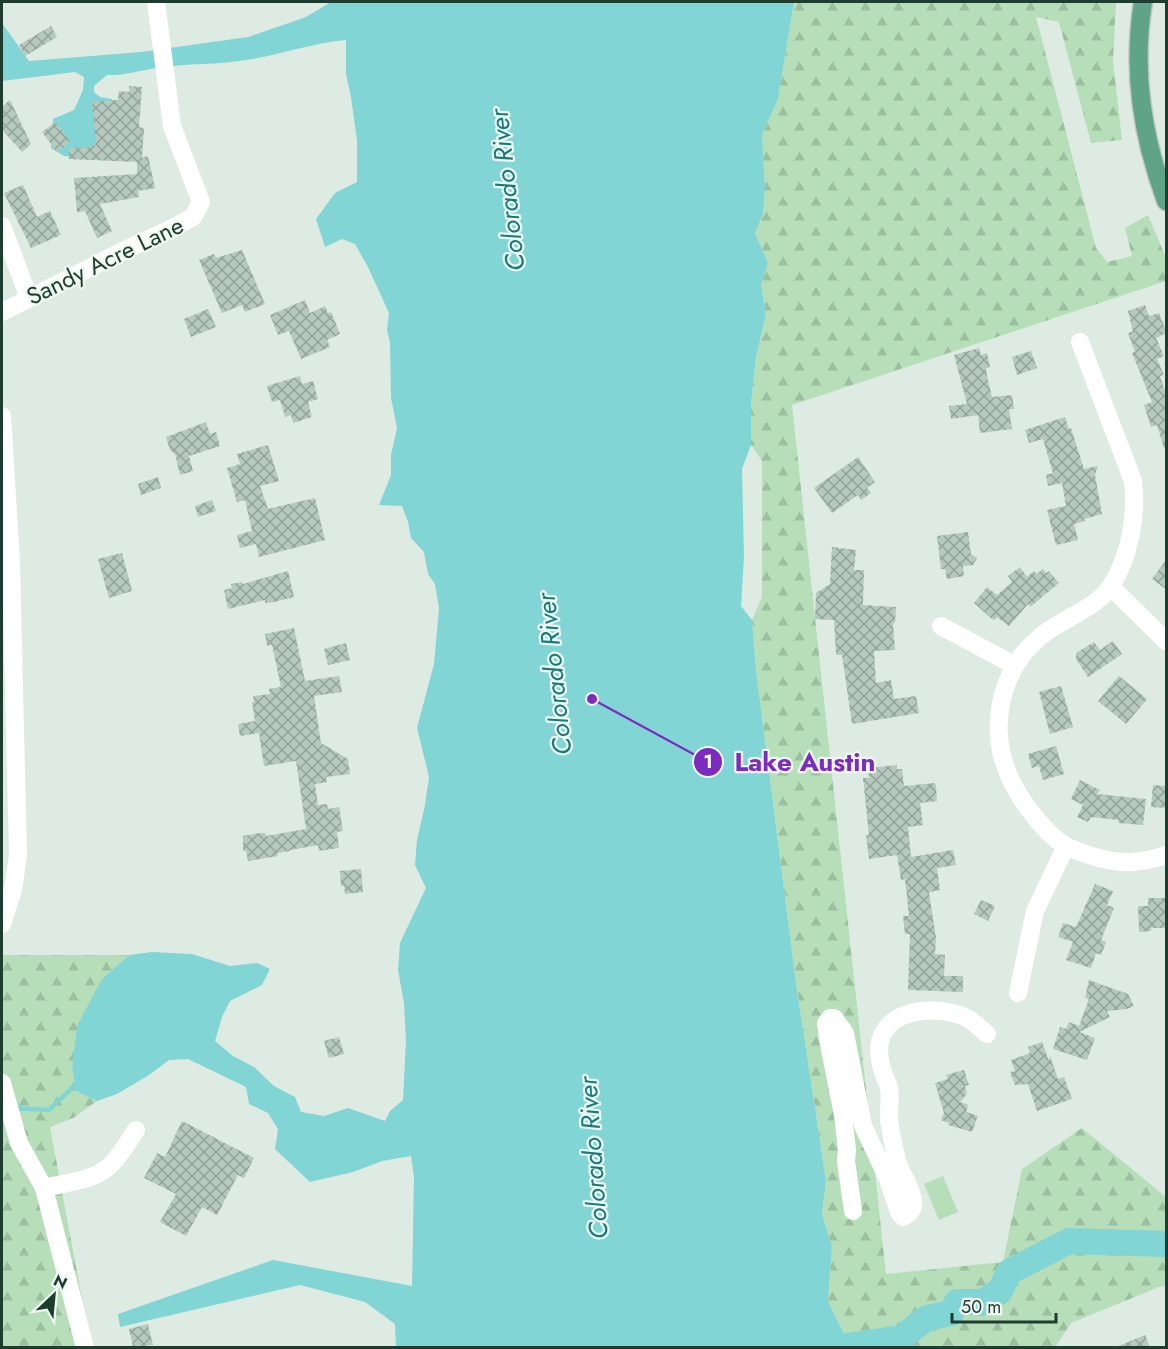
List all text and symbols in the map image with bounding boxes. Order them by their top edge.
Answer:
water label: Colorado River [479,106,534,273]
street label: Sandy Acre Lane [20,207,189,314]
water label: Colorado River [526,590,581,757]
callout: Lake Austin [693,740,888,784]
text: Lake Austin [735,743,875,781]
text: 1 [703,749,713,775]
water label: Colorado River [568,1074,618,1240]
north arrow [24,1265,84,1325]
text: N [50,1269,71,1295]
scale bar [952,1286,1056,1324]
text: 50 m [961,1294,1001,1320]

